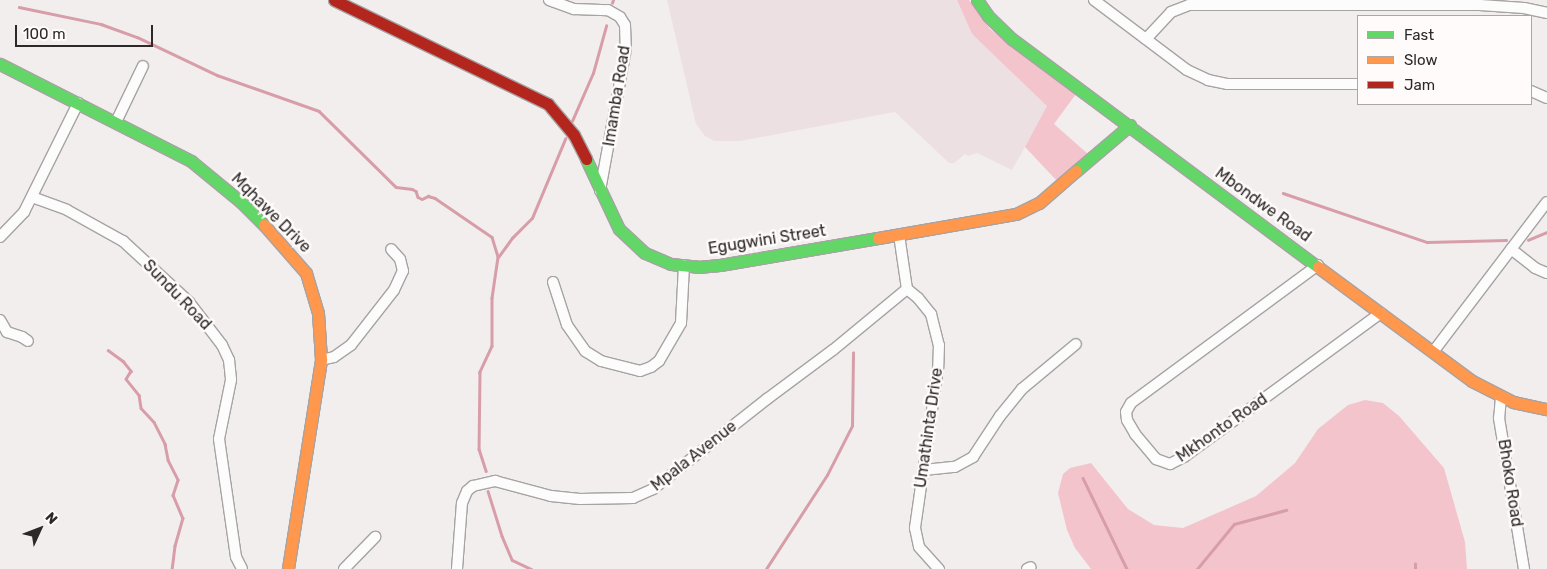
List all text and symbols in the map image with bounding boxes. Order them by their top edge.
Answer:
scale bar [18,15,155,47]
legend [1357,15,1532,105]
text: 100 m [23,25,65,43]
text: Fast [1404,26,1434,44]
street label: Imamba Road [600,44,634,148]
text: Slow [1404,51,1437,69]
text: Jam [1404,76,1435,94]
street label: Mbondwe Road [1211,164,1315,246]
street label: Mqhawe Drive [227,169,315,257]
street label: Egugwini Street [707,221,827,259]
street label: Sundu Road [139,256,215,334]
street label: Umathinta Drive [911,367,947,489]
street label: Mkhonto Road [1173,390,1271,466]
street label: Mpala Avenue [647,416,741,496]
street label: Bhoko Road [1494,438,1526,528]
north arrow [15,504,65,554]
text: N [42,509,61,528]

